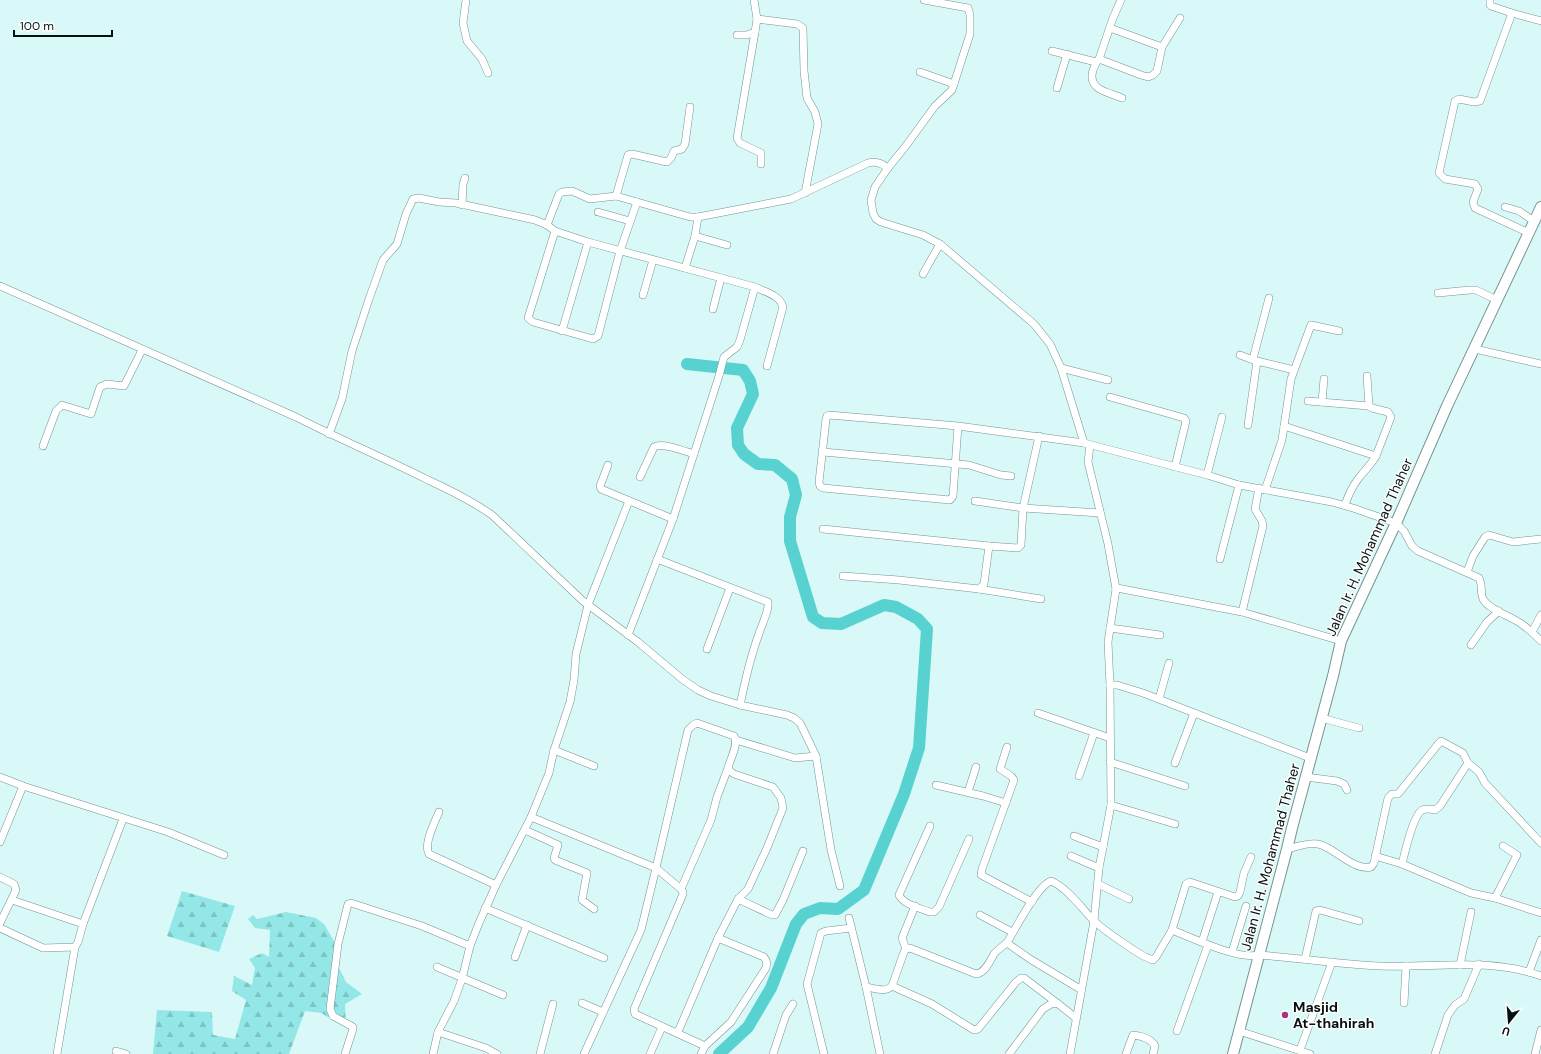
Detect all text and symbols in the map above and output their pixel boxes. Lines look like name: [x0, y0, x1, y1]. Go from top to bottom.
scale bar: [14, 12, 112, 38]
text: 100 m: [20, 18, 54, 34]
street label: Jalan Ir. H. Mohammad Thaher: [1322, 455, 1416, 639]
street label: Jalan Ir. H. Mohammad Thaher: [1236, 761, 1304, 953]
place label: Masjid At-thahirah: [1293, 998, 1374, 1032]
north arrow: [1489, 1002, 1529, 1042]
marker: Masjid At-thahirah: [1280, 1010, 1290, 1020]
text: U: [1500, 1024, 1512, 1039]

